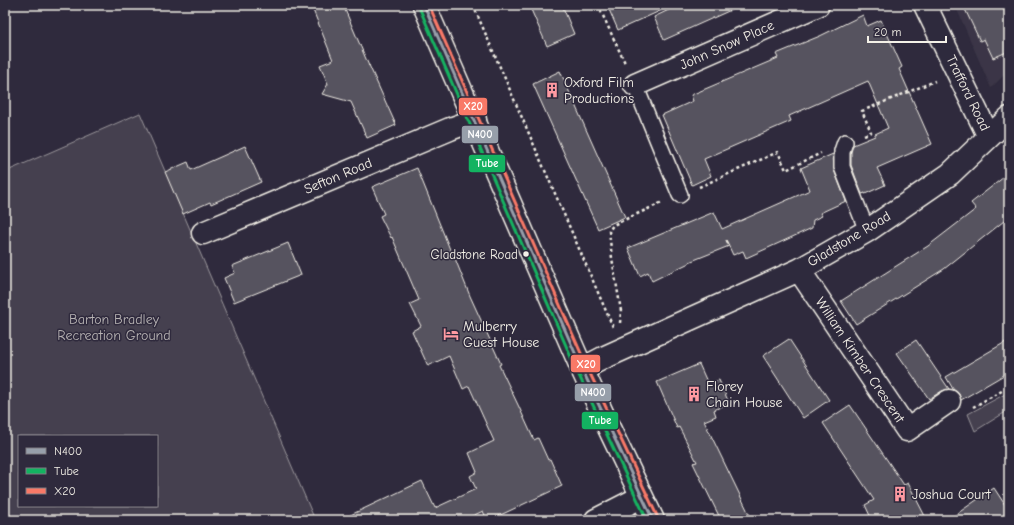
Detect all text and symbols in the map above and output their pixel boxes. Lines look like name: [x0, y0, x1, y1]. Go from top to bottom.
street label: John Snow Place: [677, 17, 777, 73]
scale bar: [868, 18, 946, 44]
text: 20 m: [874, 25, 902, 39]
street label: Trafford Road: [942, 52, 994, 134]
place label: Oxford Film Productions: [564, 74, 634, 107]
building icon: Oxford Film Productions: [543, 81, 561, 99]
line badge: X20: [458, 97, 488, 116]
text: X20: [463, 100, 483, 113]
line badge: N400: [461, 125, 499, 144]
text: N400: [468, 128, 492, 141]
street label: Sefton Road: [301, 154, 375, 198]
line badge: Tube: [468, 154, 506, 173]
text: Tube: [476, 157, 499, 170]
street label: Gladstone Road: [804, 207, 894, 271]
place label: Gladstone Road: [431, 247, 518, 262]
marker: Gladstone Road: [521, 249, 531, 259]
street label: William Kimber Crescent: [812, 294, 909, 427]
park label: Barton Bradley Recreation Ground: [57, 311, 171, 344]
place label: Mulberry Guest House: [463, 318, 539, 351]
hotel icon: Mulberry Guest House: [442, 325, 460, 343]
line badge: X20: [570, 354, 601, 373]
text: X20: [576, 358, 596, 371]
place label: Florey Chain House: [706, 378, 782, 411]
line badge: N400: [574, 383, 612, 402]
building icon: Florey Chain House: [685, 385, 703, 403]
text: N400: [581, 386, 605, 399]
line badge: Tube: [581, 411, 619, 430]
text: Tube: [589, 414, 612, 427]
legend: [18, 435, 158, 507]
text: N400: [54, 444, 82, 458]
text: Tube: [54, 464, 79, 478]
text: X20: [54, 484, 76, 498]
building icon: Joshua Court: [891, 485, 909, 503]
place label: Joshua Court: [912, 486, 992, 503]

